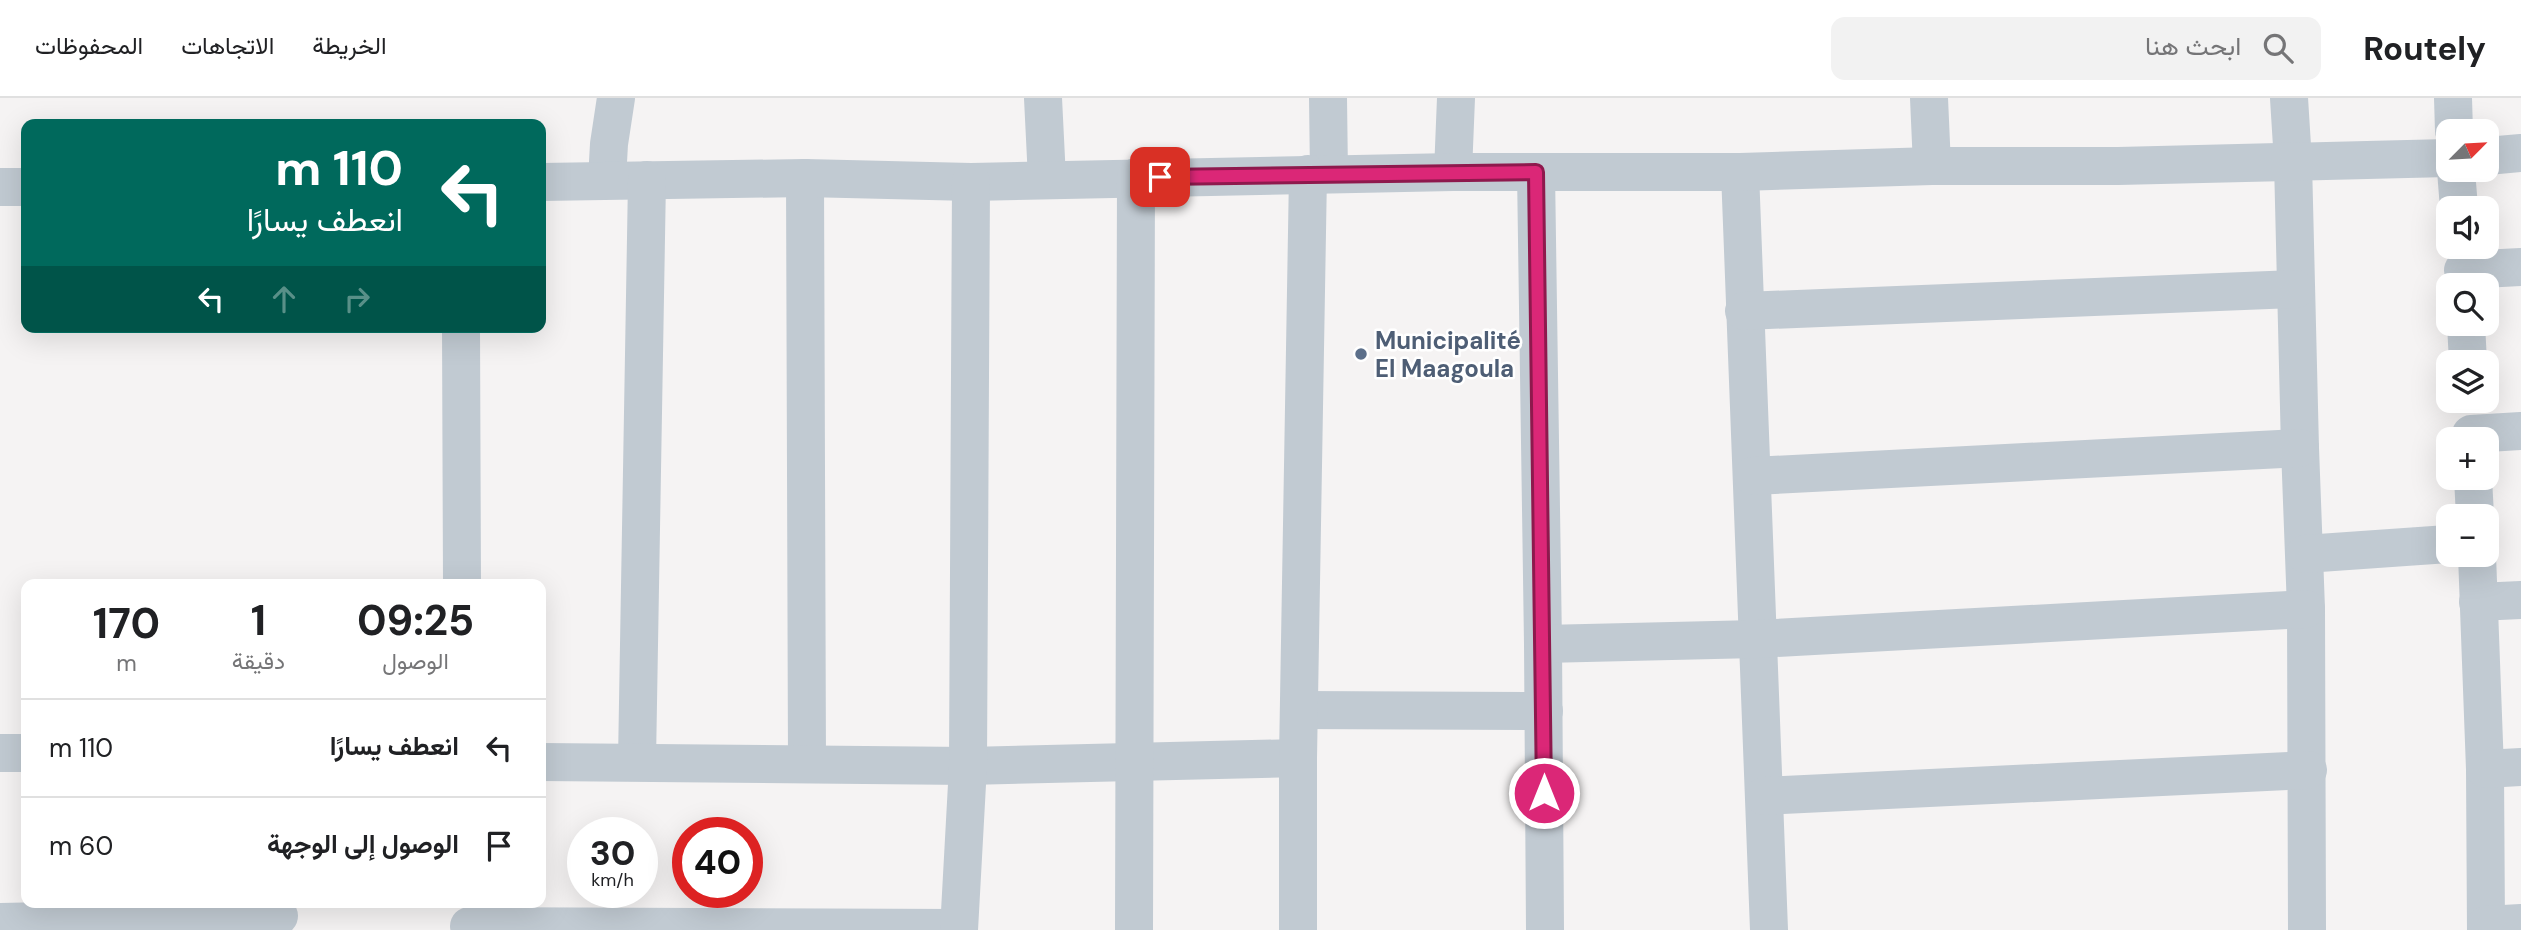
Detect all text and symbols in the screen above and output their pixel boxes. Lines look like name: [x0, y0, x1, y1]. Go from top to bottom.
search box: [1831, 17, 2321, 80]
text: Routely: [2363, 27, 2486, 70]
text: ابحث هنا: [2145, 29, 2241, 63]
icon: search: [2259, 29, 2297, 67]
text: المحفوظات: [35, 30, 143, 61]
text: الاتجاهات: [181, 30, 274, 61]
text: الخريطة: [312, 30, 387, 61]
north arrow: [2436, 119, 2499, 182]
map controls: [2436, 119, 2499, 567]
text: 110 m: [275, 136, 403, 200]
icon: left: [427, 147, 518, 238]
pin: [1130, 147, 1190, 207]
icon: arrive: [1141, 158, 1179, 196]
button: sound: [2436, 196, 2499, 259]
text: انعطف يسارًا: [247, 199, 403, 241]
button: search: [2436, 273, 2499, 336]
icon: left: [192, 280, 230, 318]
icon: ahead: [265, 280, 303, 318]
icon: right: [338, 280, 376, 318]
place label: Municipalité El Maagoula: [1375, 325, 1521, 384]
marker: Municipalité El Maagoula: [1353, 346, 1369, 362]
button: layers: [2436, 350, 2499, 413]
button: +: [2436, 427, 2499, 490]
button: −: [2436, 504, 2499, 567]
text: 1: [251, 593, 266, 648]
text: 09:25: [357, 593, 474, 648]
text: 170: [93, 596, 160, 651]
text: دقيقة: [232, 646, 285, 676]
text: الوصول: [382, 646, 449, 676]
text: m: [116, 648, 137, 678]
text: انعطف يسارًا: [330, 729, 459, 763]
icon: left: [480, 729, 518, 767]
text: 110 m: [49, 731, 113, 765]
position arrow: [1507, 756, 1581, 830]
speed limit sign: 40: [672, 817, 763, 908]
text: الوصول إلى الوجهة: [267, 827, 459, 861]
icon: arrive: [480, 827, 518, 865]
text: 60 m: [49, 829, 113, 863]
text: 30: [590, 830, 635, 876]
text: km/h: [591, 868, 634, 892]

